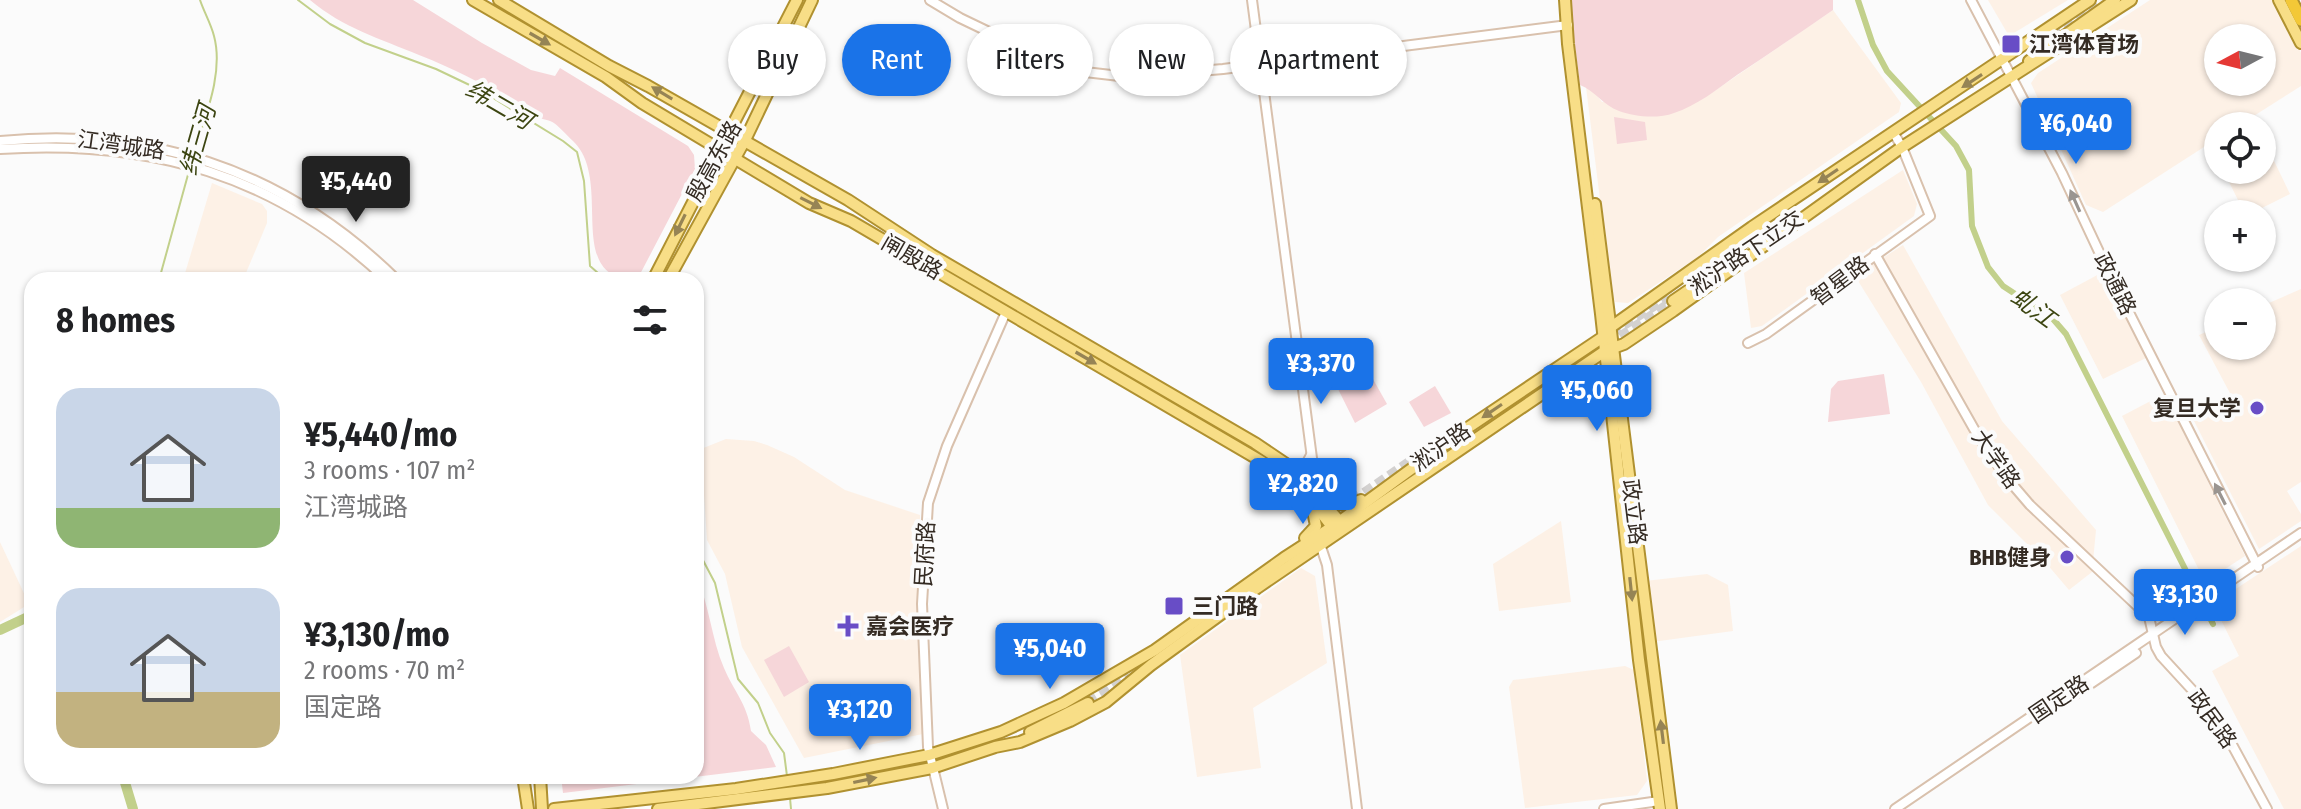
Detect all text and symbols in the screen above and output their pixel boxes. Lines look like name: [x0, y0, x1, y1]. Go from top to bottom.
chip: Buy: [728, 24, 826, 96]
chip: Rent: [842, 24, 951, 96]
chip: Filters: [967, 24, 1093, 96]
chip: New: [1109, 24, 1214, 96]
chip: Apartment: [1230, 24, 1407, 96]
north arrow: [2204, 24, 2276, 96]
map controls: [2204, 24, 2276, 360]
place label: 江湾体育场: [2029, 31, 2139, 58]
one-way arrow: [529, 32, 551, 46]
marker: 江湾体育场: [2000, 33, 2022, 55]
one-way arrow: [1961, 73, 1983, 87]
water label: 纬二河: [461, 75, 541, 137]
one-way arrow: [650, 86, 673, 100]
water label: 纬三河: [175, 98, 222, 178]
pin: ¥6,040: [2011, 98, 2141, 166]
text: ¥6,040: [2039, 108, 2113, 139]
button: locate: [2204, 112, 2276, 184]
street label: 殷高东路: [681, 116, 747, 206]
street label: 江湾城路: [76, 126, 166, 164]
pin: ¥5,440: [291, 156, 421, 224]
text: ¥5,440: [320, 166, 392, 197]
one-way arrow: [1818, 168, 1839, 183]
one-way arrow: [2068, 189, 2081, 213]
one-way arrow: [800, 196, 823, 209]
button: +: [2204, 200, 2276, 272]
street label: 淞沪路下立交: [1684, 205, 1808, 301]
one-way arrow: [673, 214, 687, 237]
street label: 闸殷路: [877, 229, 947, 285]
street label: 政通路: [2088, 248, 2142, 320]
street label: 智星路: [1806, 250, 1874, 312]
water label: 虬江: [2005, 283, 2063, 335]
button: −: [2204, 288, 2276, 360]
icon: filters: [628, 298, 672, 342]
text: 8 homes: [56, 300, 175, 341]
pin: ¥3,370: [1256, 338, 1386, 406]
text: ¥3,370: [1287, 348, 1355, 379]
one-way arrow: [1075, 351, 1097, 365]
pin: ¥5,060: [1532, 365, 1662, 433]
text: ¥5,060: [1560, 375, 1634, 406]
place label: 复旦大学: [2153, 395, 2241, 422]
marker: 复旦大学: [2248, 399, 2266, 417]
one-way arrow: [1481, 403, 1502, 418]
text: ¥5,440/mo: [304, 414, 457, 455]
street label: 淞沪路: [1406, 417, 1476, 477]
icon: home: [120, 420, 216, 516]
street label: 大学路: [1966, 424, 2026, 494]
text: 3 rooms · 107 m²: [304, 455, 476, 486]
pin: ¥2,820: [1238, 458, 1368, 526]
text: ¥2,820: [1268, 468, 1338, 499]
street label: 政立路: [1617, 478, 1651, 546]
one-way arrow: [2214, 482, 2227, 505]
text: 江湾城路: [304, 492, 408, 523]
street label: 民府路: [910, 520, 940, 588]
place label: BHB健身: [1969, 544, 2051, 571]
marker: BHB健身: [2058, 548, 2076, 566]
pin: ¥3,130: [2120, 569, 2250, 637]
one-way arrow: [1624, 577, 1637, 602]
text: ¥3,130: [2152, 579, 2218, 610]
place label: 三门路: [1192, 593, 1258, 620]
marker: 三门路: [1163, 595, 1185, 617]
place label: 嘉会医疗: [866, 613, 954, 640]
text: ¥3,130/mo: [304, 614, 450, 655]
marker: 嘉会医疗: [837, 615, 859, 637]
icon: home: [120, 620, 216, 716]
pin: ¥5,040: [985, 623, 1115, 691]
text: ¥5,040: [1013, 633, 1087, 664]
text: 2 rooms · 70 m²: [304, 655, 465, 686]
street label: 国定路: [2024, 669, 2094, 729]
pin: ¥3,120: [795, 684, 925, 752]
street label: 政民路: [2182, 684, 2242, 754]
text: 国定路: [304, 692, 382, 723]
text: ¥3,120: [827, 694, 893, 725]
one-way arrow: [1655, 719, 1668, 744]
one-way arrow: [853, 773, 878, 786]

